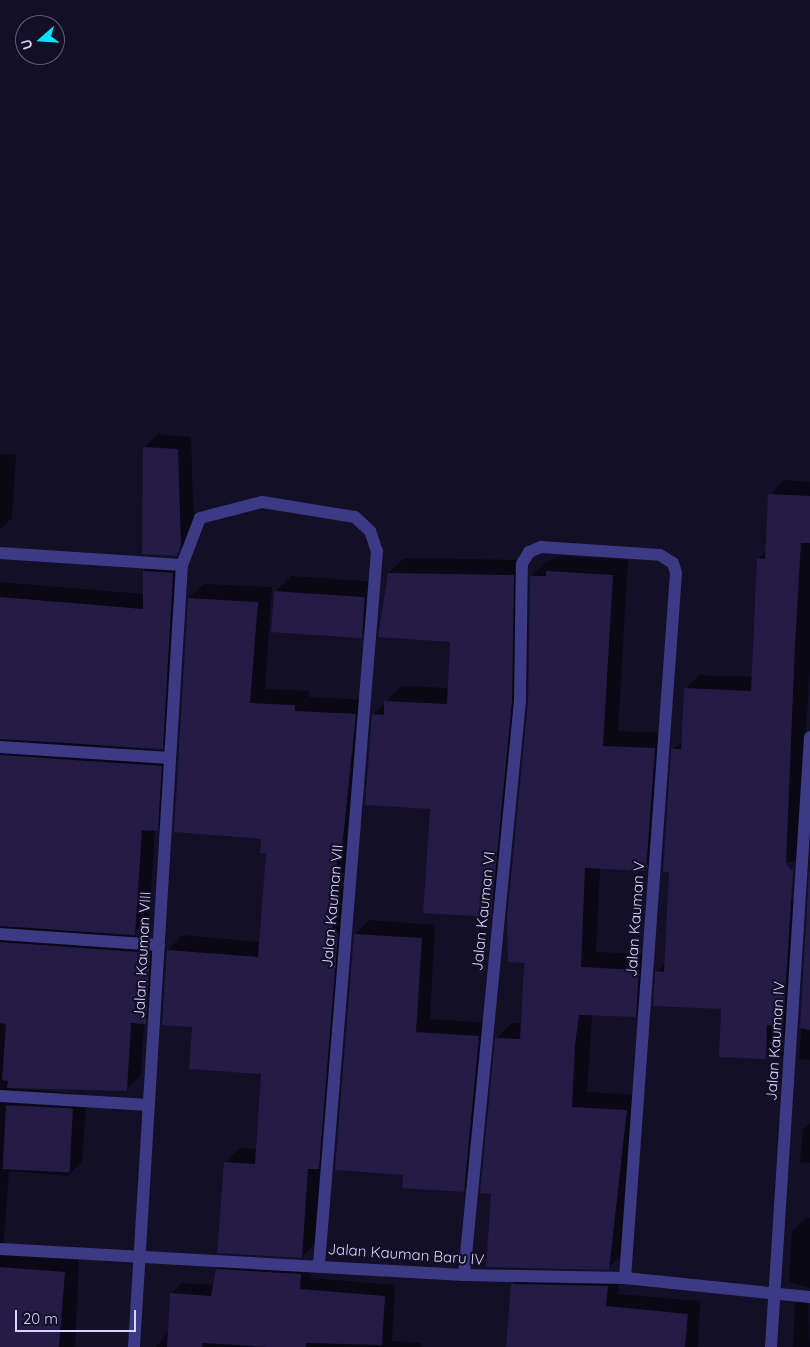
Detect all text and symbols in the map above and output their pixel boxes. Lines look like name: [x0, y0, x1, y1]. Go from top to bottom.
north arrow: [15, 15, 65, 65]
text: U: [17, 37, 37, 52]
street label: Jalan Kauman VII: [318, 844, 346, 968]
street label: Jalan Kauman VI: [468, 850, 498, 972]
street label: Jalan Kauman V: [622, 860, 648, 978]
street label: Jalan Kauman VIII: [130, 891, 154, 1019]
street label: Jalan Kauman IV: [762, 981, 788, 1101]
street label: Jalan Kauman Baru IV: [327, 1240, 485, 1268]
scale bar: [18, 1300, 139, 1332]
text: 20 m: [23, 1309, 58, 1328]

